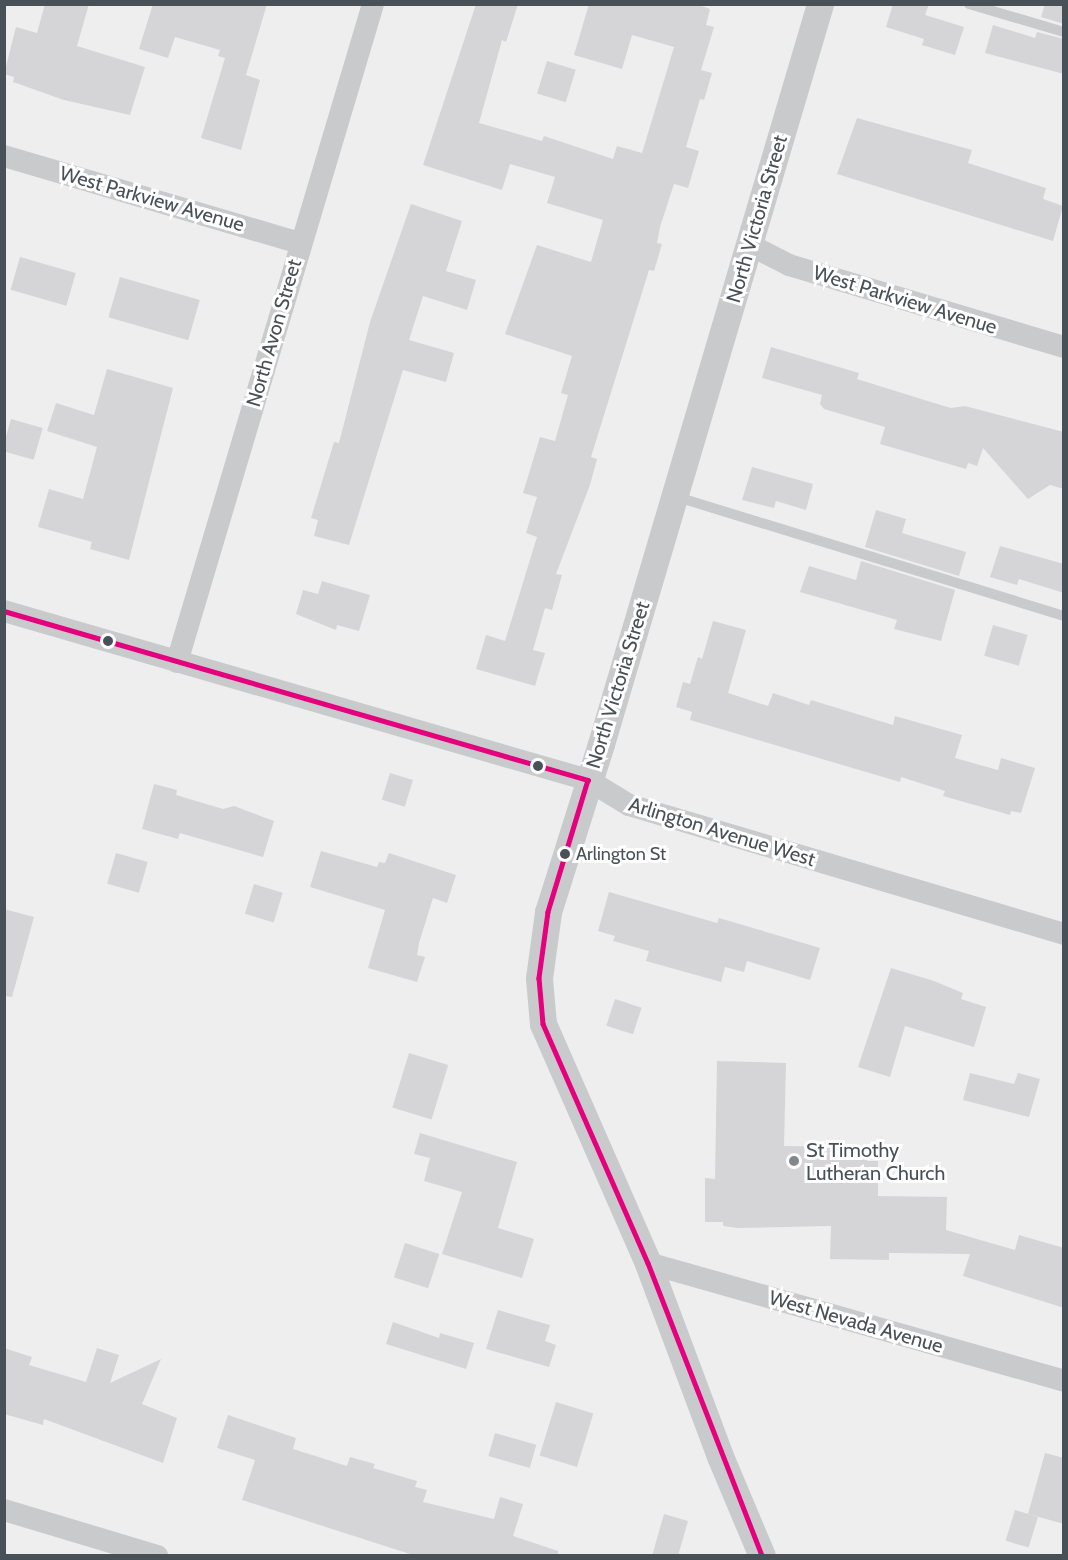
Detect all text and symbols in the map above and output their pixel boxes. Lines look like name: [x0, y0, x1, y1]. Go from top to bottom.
street label: North Victoria Street: [722, 132, 792, 306]
street label: West Parkview Avenue: [57, 161, 247, 237]
street label: North Avon Street: [241, 256, 307, 410]
street label: West Parkview Avenue: [810, 261, 1000, 339]
street label: North Victoria Street: [581, 599, 655, 771]
unlabelled marker: [102, 635, 114, 647]
unlabelled marker: [532, 760, 544, 772]
street label: Arlington Avenue West: [626, 792, 818, 872]
place label: Arlington St: [576, 843, 666, 865]
marker: Arlington St: [559, 848, 571, 860]
place label: St Timothy Lutheran Church: [806, 1138, 945, 1185]
marker: St Timothy Lutheran Church: [787, 1154, 801, 1168]
street label: West Nevada Avenue: [766, 1286, 946, 1358]

